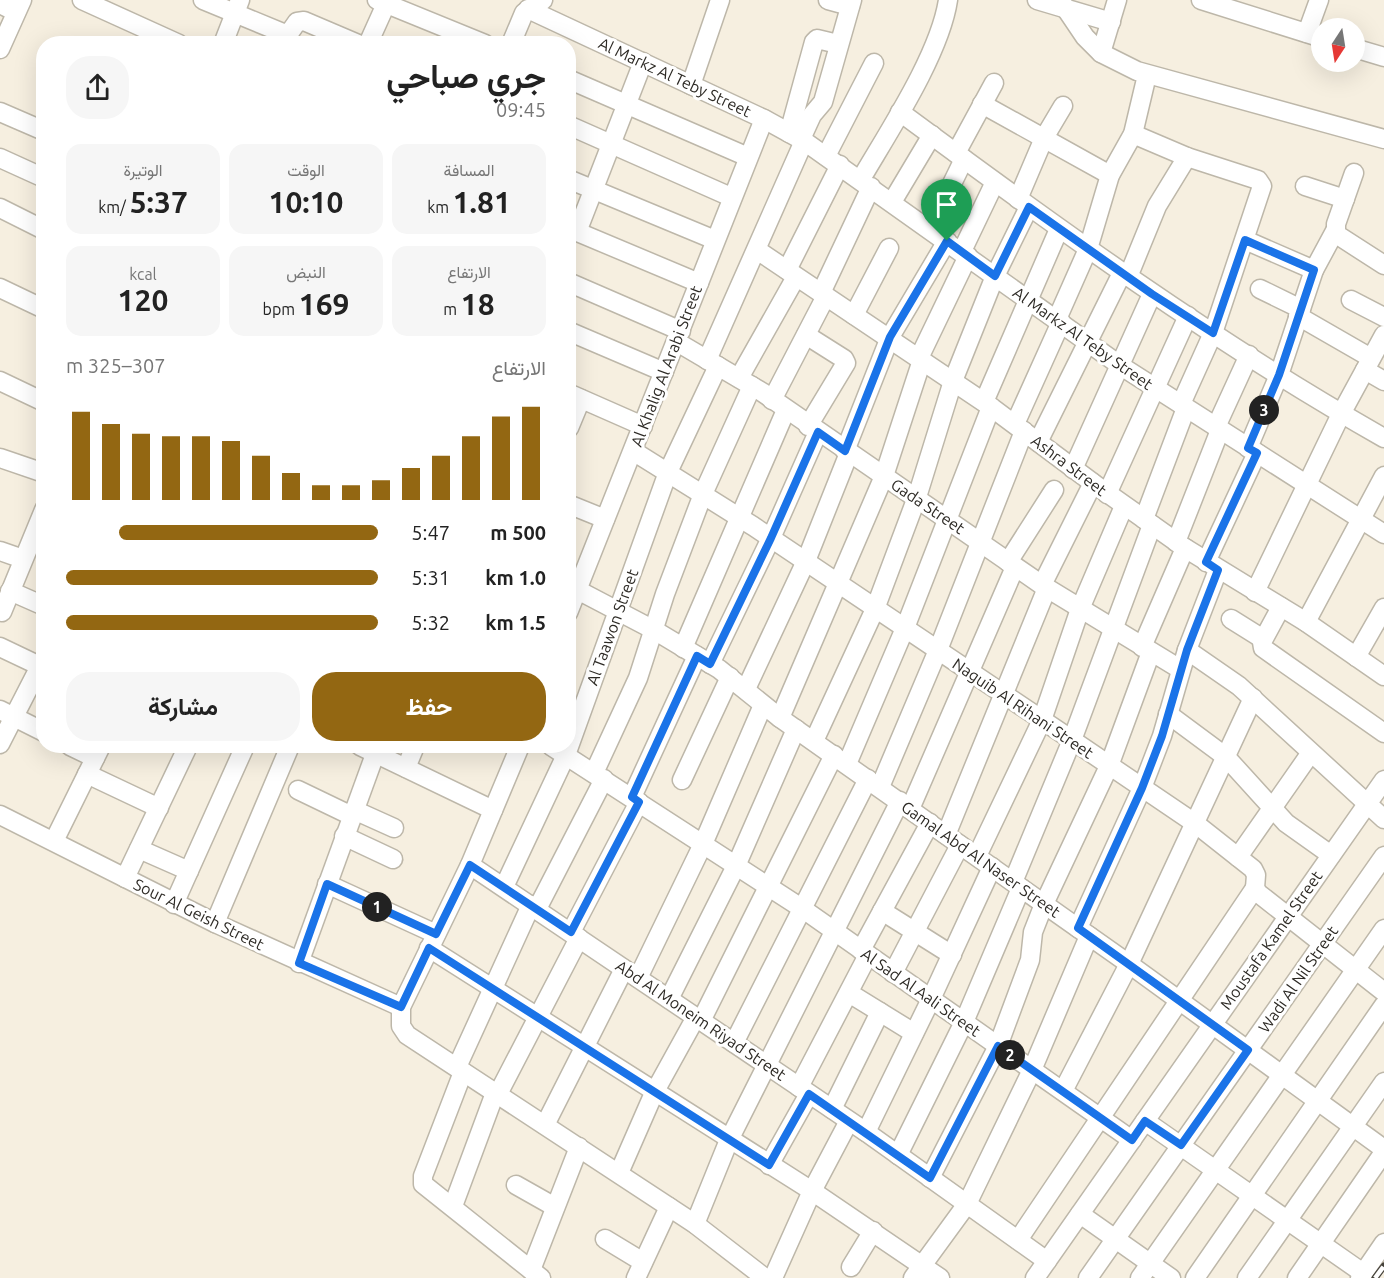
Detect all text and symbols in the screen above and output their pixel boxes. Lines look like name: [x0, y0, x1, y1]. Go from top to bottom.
north arrow: [1311, 18, 1365, 72]
map controls: [1311, 18, 1365, 72]
street label: Al Markz Al Teby Street: [596, 34, 755, 121]
button: share: [66, 56, 129, 119]
text: جري صباحي: [386, 57, 546, 94]
text: 09:45: [496, 98, 546, 121]
text: الوتيرة: [123, 161, 163, 179]
text: الوقت: [287, 161, 325, 179]
text: المسافة: [444, 161, 494, 179]
pin: [921, 179, 972, 241]
text: 5:37: [130, 185, 188, 219]
text: 10:10: [268, 185, 344, 219]
text: 1.81: [453, 185, 511, 219]
icon: arrive: [930, 188, 963, 221]
text: /km: [98, 198, 130, 216]
text: km: [427, 198, 453, 216]
text: النبض: [286, 263, 326, 281]
text: الارتفاع: [447, 263, 491, 281]
text: kcal: [129, 265, 157, 283]
street label: Al Khalig Al Arabi Street: [627, 282, 705, 449]
text: 120: [118, 283, 168, 317]
street label: Al Markz Al Teby Street: [1010, 283, 1157, 393]
text: 169: [299, 287, 349, 321]
text: 18: [461, 287, 495, 321]
text: bpm: [263, 300, 299, 318]
text: m: [443, 300, 461, 318]
text: 307–325 m: [66, 354, 165, 377]
text: الارتفاع: [492, 356, 546, 379]
pin: 3: [1249, 395, 1279, 425]
text: 3: [1259, 401, 1269, 419]
street label: Ashra Street: [1028, 431, 1111, 499]
street label: Gada Street: [888, 475, 969, 538]
text: 5:47: [411, 521, 450, 544]
text: 500 m: [490, 521, 546, 544]
text: 5:31: [411, 566, 450, 589]
text: 1.0 km: [485, 566, 546, 589]
street label: Al Taawon Street: [583, 566, 642, 687]
text: 5:32: [411, 611, 450, 634]
text: 1.5 km: [485, 611, 546, 634]
street label: Naguib Al Rihani Street: [949, 654, 1097, 762]
button: مشاركة: [66, 672, 300, 741]
button: حفظ: [312, 672, 546, 741]
street label: Gamal Abd Al Naser Street: [898, 797, 1064, 921]
street label: Moustafa Kamel Street: [1216, 867, 1326, 1013]
street label: Sour Al Geish Street: [131, 875, 268, 954]
pin: 1: [362, 892, 392, 922]
text: 1: [372, 898, 382, 916]
street label: Wadi Al Nil Street: [1255, 922, 1342, 1036]
street label: Al Sad Al Aali Street: [858, 944, 985, 1040]
street label: Abd Al Moneim Riyad Street: [613, 956, 790, 1084]
pin: 2: [995, 1040, 1025, 1070]
text: 2: [1005, 1046, 1015, 1064]

